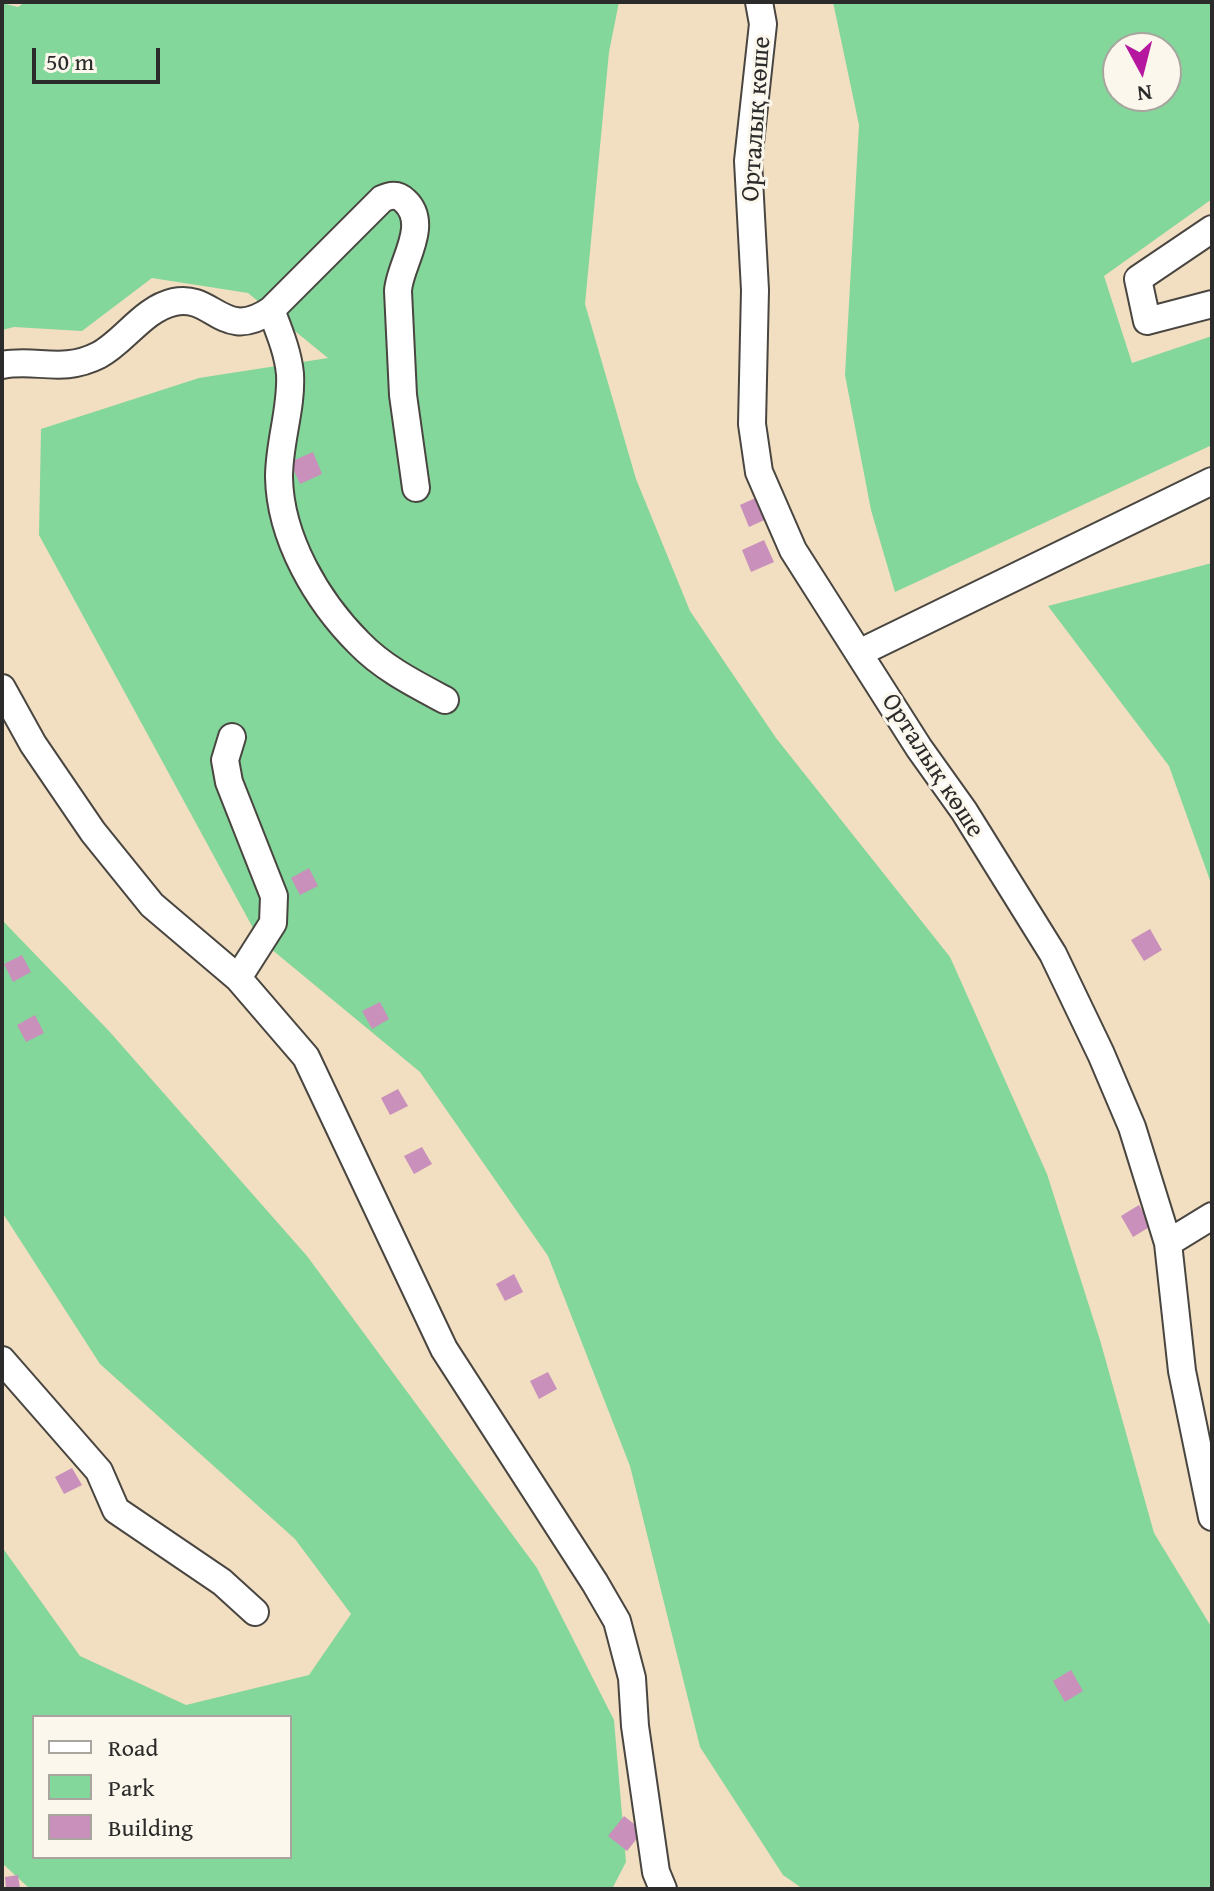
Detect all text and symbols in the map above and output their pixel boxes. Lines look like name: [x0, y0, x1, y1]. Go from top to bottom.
scale bar: [36, 32, 164, 82]
north arrow: [1102, 32, 1182, 112]
street label: Орталық көше: [736, 35, 778, 203]
text: 50 m: [46, 44, 94, 79]
text: N: [1135, 77, 1154, 111]
street label: Орталық көше: [874, 688, 990, 844]
legend: [32, 1715, 292, 1859]
text: Road: [108, 1730, 158, 1765]
text: Park: [108, 1770, 154, 1805]
text: Building: [108, 1810, 193, 1845]

